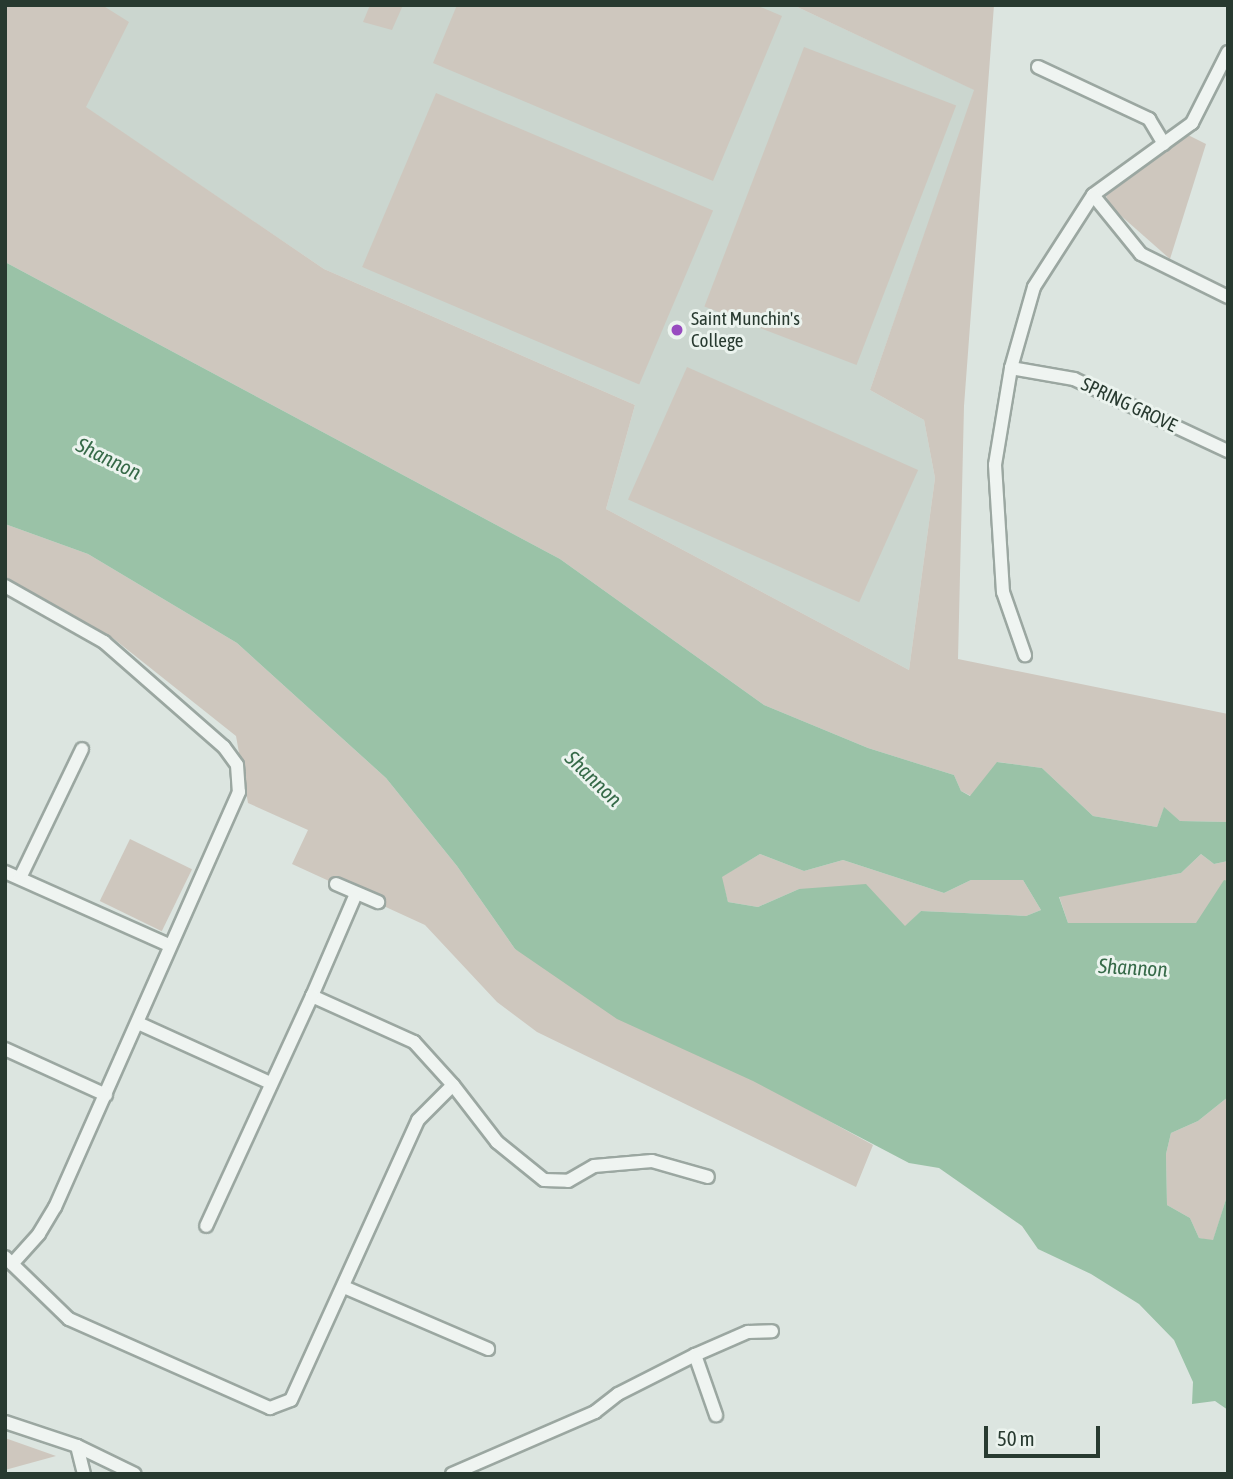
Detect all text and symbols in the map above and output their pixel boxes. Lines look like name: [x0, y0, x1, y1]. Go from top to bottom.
place label: Saint Munchin's College: [691, 308, 800, 352]
marker: Saint Munchin's College: [669, 322, 685, 338]
street label: SPRING GROVE: [1077, 373, 1181, 437]
water label: Shannon: [72, 432, 146, 484]
water label: Shannon: [560, 745, 628, 811]
water label: Shannon: [1098, 953, 1168, 981]
scale bar: [988, 1412, 1104, 1456]
text: 50 m: [997, 1426, 1035, 1450]

